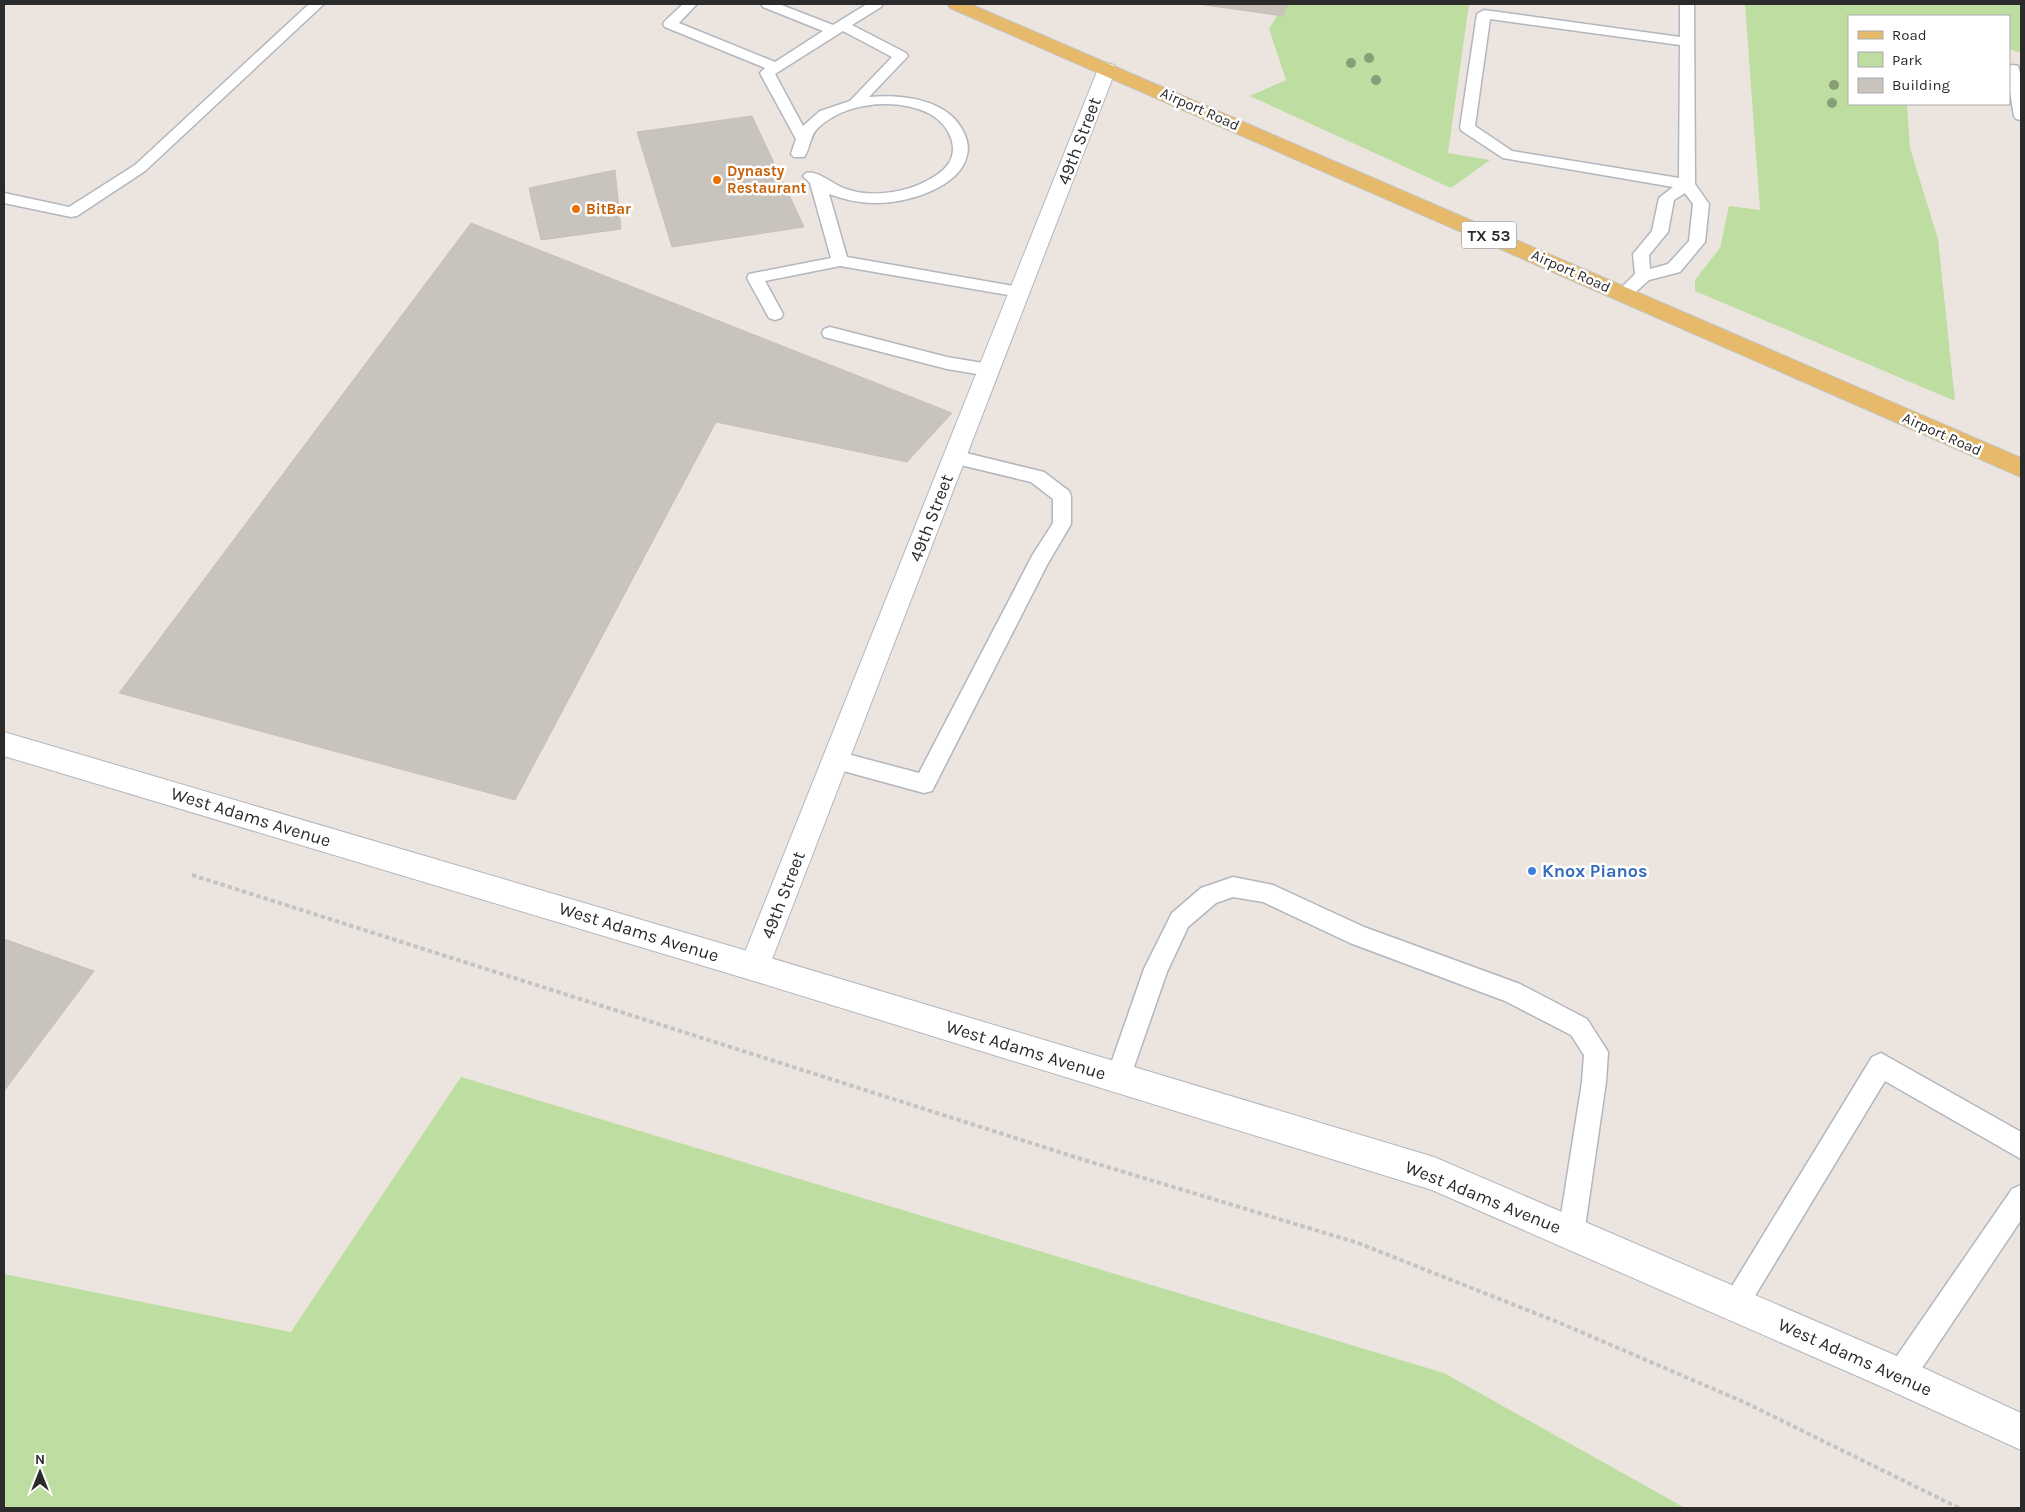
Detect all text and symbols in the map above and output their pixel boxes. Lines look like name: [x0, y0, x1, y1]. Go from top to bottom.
legend: [1848, 15, 2010, 105]
text: Road: [1892, 26, 1927, 44]
text: Park: [1892, 51, 1922, 69]
text: Building: [1892, 76, 1950, 94]
street label: Airport Road: [1158, 84, 1242, 134]
street label: 49th Street: [1052, 94, 1106, 188]
place label: Dynasty Restaurant: [727, 162, 807, 197]
marker: Dynasty Restaurant: [711, 174, 723, 186]
place label: BitBar: [586, 200, 631, 218]
marker: BitBar: [570, 203, 582, 215]
road number: TX 53: [1462, 222, 1516, 248]
street label: Airport Road: [1529, 246, 1613, 296]
street label: Airport Road: [1900, 409, 1984, 459]
street label: 49th Street: [904, 471, 958, 565]
street label: West Adams Avenue: [168, 782, 334, 852]
street label: 49th Street: [756, 848, 810, 942]
place label: Knox Pianos: [1542, 860, 1647, 882]
marker: Knox Pianos: [1526, 865, 1538, 877]
street label: West Adams Avenue: [556, 897, 722, 967]
street label: West Adams Avenue: [943, 1015, 1109, 1085]
street label: West Adams Avenue: [1402, 1156, 1564, 1238]
street label: West Adams Avenue: [1775, 1313, 1935, 1401]
north arrow: [15, 1447, 65, 1497]
text: N: [35, 1451, 45, 1468]

